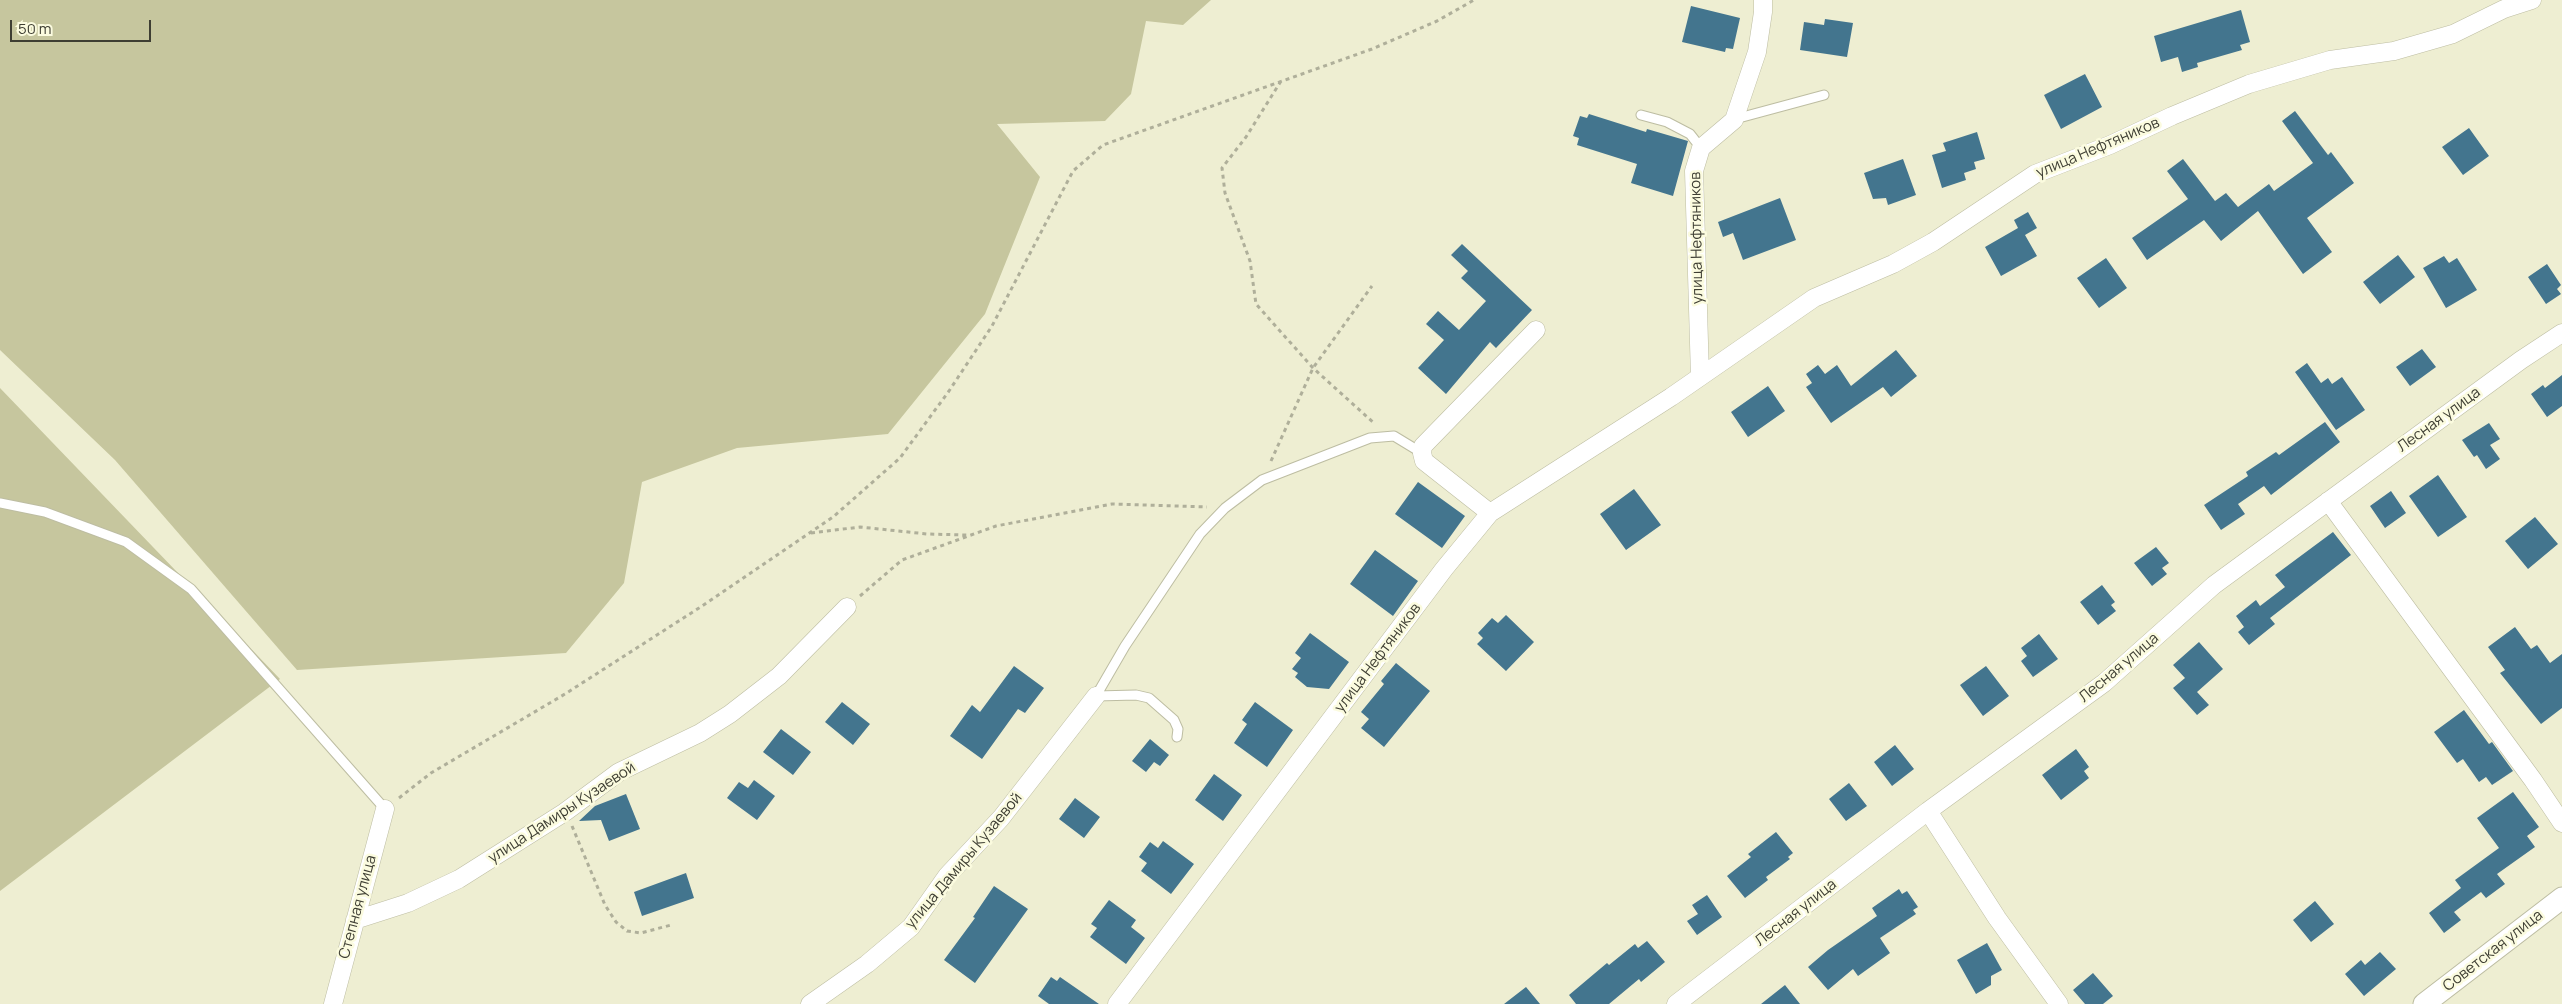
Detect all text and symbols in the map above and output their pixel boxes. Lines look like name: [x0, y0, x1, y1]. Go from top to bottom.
scale bar: [12, 10, 154, 42]
text: 50 m: [18, 18, 52, 39]
street label: улица Нефтяников: [2034, 114, 2162, 182]
street label: улица Нефтяников: [1687, 172, 1707, 304]
street label: Лесная улица: [2394, 384, 2484, 456]
street label: улица Нефтяников: [1331, 600, 1425, 716]
street label: Лесная улица: [2076, 629, 2162, 707]
street label: улица Дамиры Кузаевой: [485, 759, 639, 867]
street label: улица Дамиры Кузаевой: [902, 789, 1026, 933]
street label: Степная улица: [336, 853, 380, 961]
street label: Лесная улица: [1752, 876, 1840, 950]
street label: Советская улица: [2440, 907, 2546, 995]

